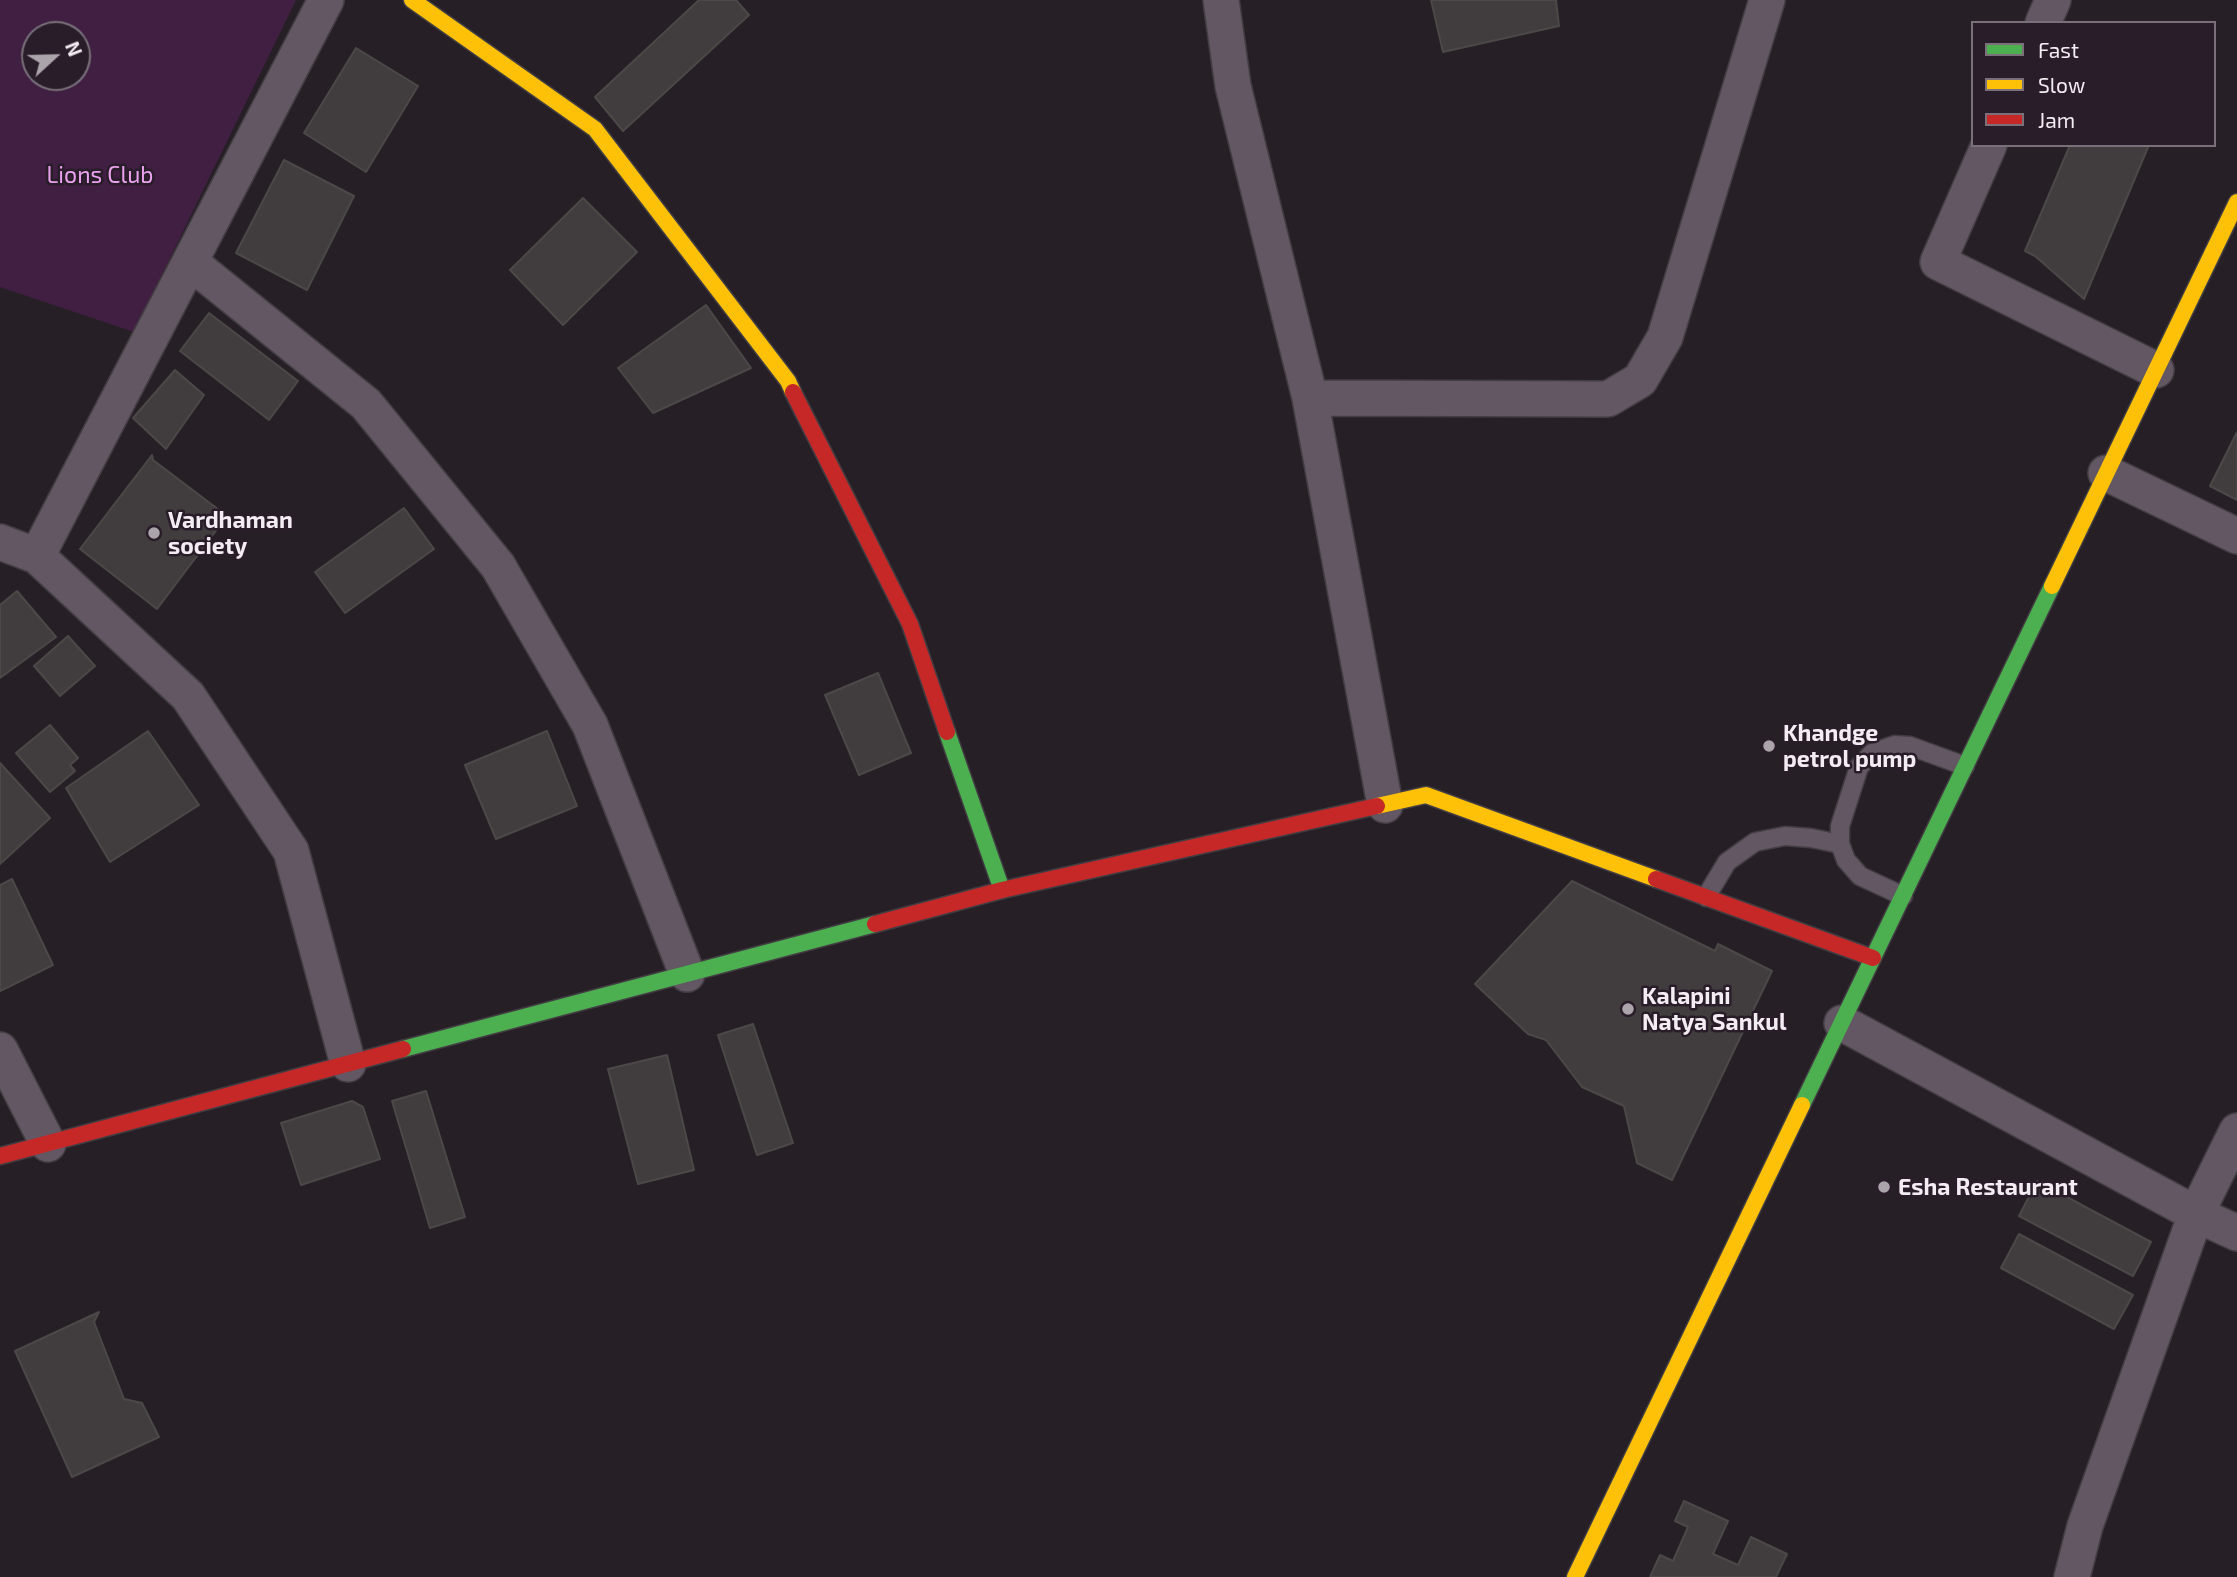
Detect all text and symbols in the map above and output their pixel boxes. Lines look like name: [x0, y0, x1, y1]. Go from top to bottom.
north arrow: [21, 21, 91, 91]
legend: [1971, 21, 2216, 147]
text: Fast: [2038, 37, 2079, 62]
text: N: [61, 38, 87, 59]
text: Slow: [2038, 72, 2085, 97]
text: Jam: [2038, 107, 2075, 132]
park label: Lions Club: [47, 161, 153, 189]
place label: Vardhaman society: [168, 506, 293, 560]
marker: Vardhaman society: [146, 525, 162, 541]
place label: Khandge petrol pump: [1783, 719, 1916, 773]
marker: Khandge petrol pump: [1761, 738, 1777, 754]
place label: Kalapini Natya Sankul: [1642, 982, 1787, 1036]
marker: Kalapini Natya Sankul: [1620, 1001, 1636, 1017]
place label: Esha Restaurant: [1898, 1173, 2078, 1201]
marker: Esha Restaurant: [1876, 1179, 1892, 1195]

